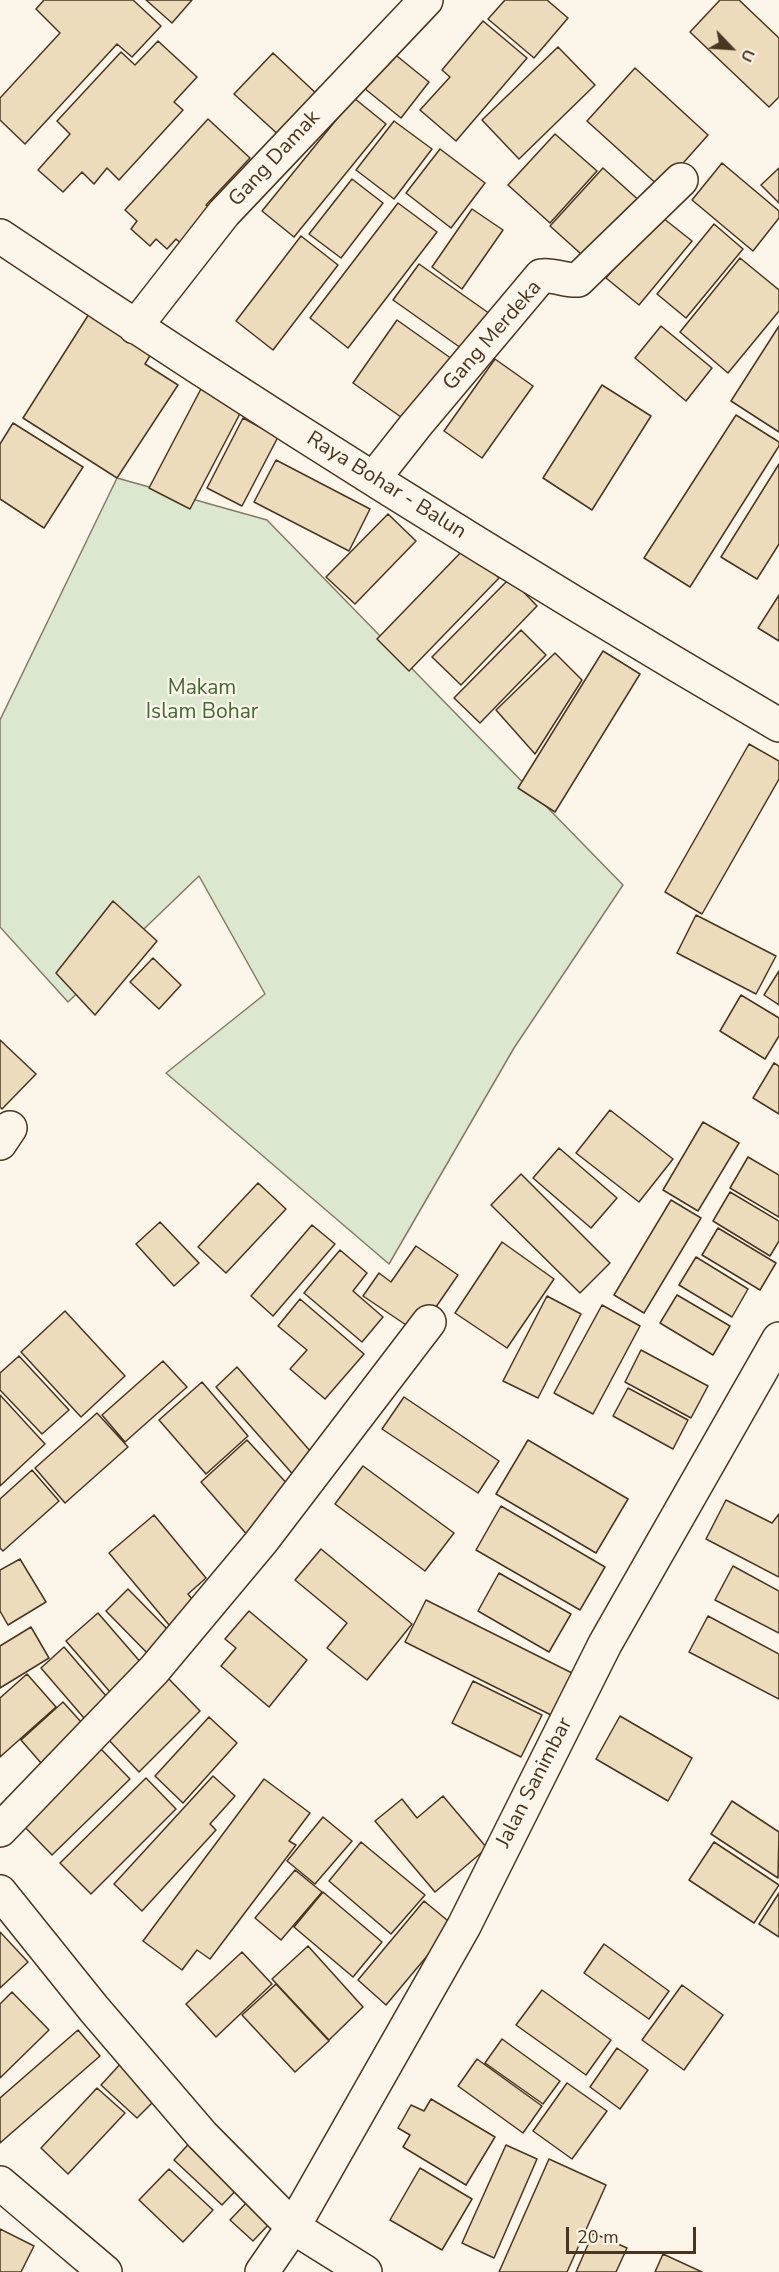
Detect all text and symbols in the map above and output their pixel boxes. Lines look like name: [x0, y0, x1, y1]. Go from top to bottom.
north arrow: [701, 18, 761, 78]
text: U: [735, 46, 760, 66]
street label: Gang Damak: [224, 106, 326, 212]
street label: Gang Merdeka: [438, 276, 548, 396]
street label: Raya Bohar - Balun: [301, 427, 471, 545]
park label: Makam Islam Bohar: [146, 676, 258, 726]
street label: Jalan Sanimbar: [491, 1714, 579, 1852]
scale bar: [569, 2215, 700, 2253]
text: 20 m: [577, 2225, 619, 2249]

